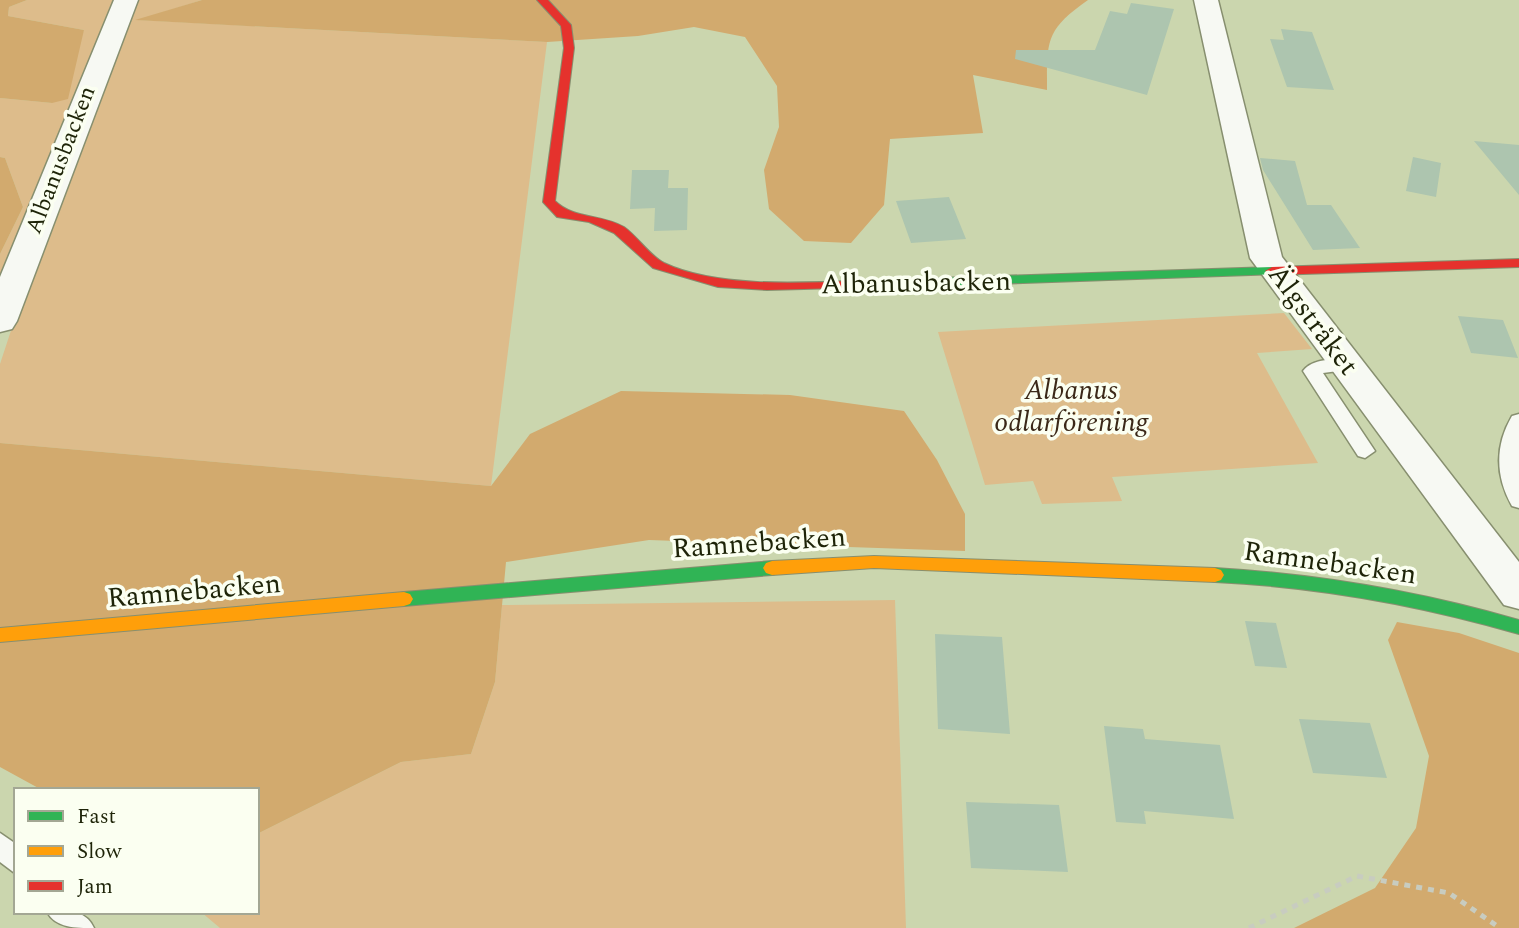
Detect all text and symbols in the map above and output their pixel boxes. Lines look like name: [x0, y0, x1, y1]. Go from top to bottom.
street label: Albanusbacken: [17, 81, 105, 239]
street label: Älgstråket: [1257, 255, 1369, 385]
street label: Albanusbacken: [821, 260, 1011, 306]
park label: Albanus odlarförening: [994, 369, 1150, 444]
street label: Ramnebacken: [671, 515, 847, 571]
street label: Ramnebacken: [1241, 530, 1419, 596]
street label: Ramnebacken: [105, 562, 283, 620]
legend: [14, 788, 259, 914]
text: Fast: [77, 801, 116, 833]
text: Slow: [77, 836, 123, 868]
text: Jam: [77, 871, 113, 903]

